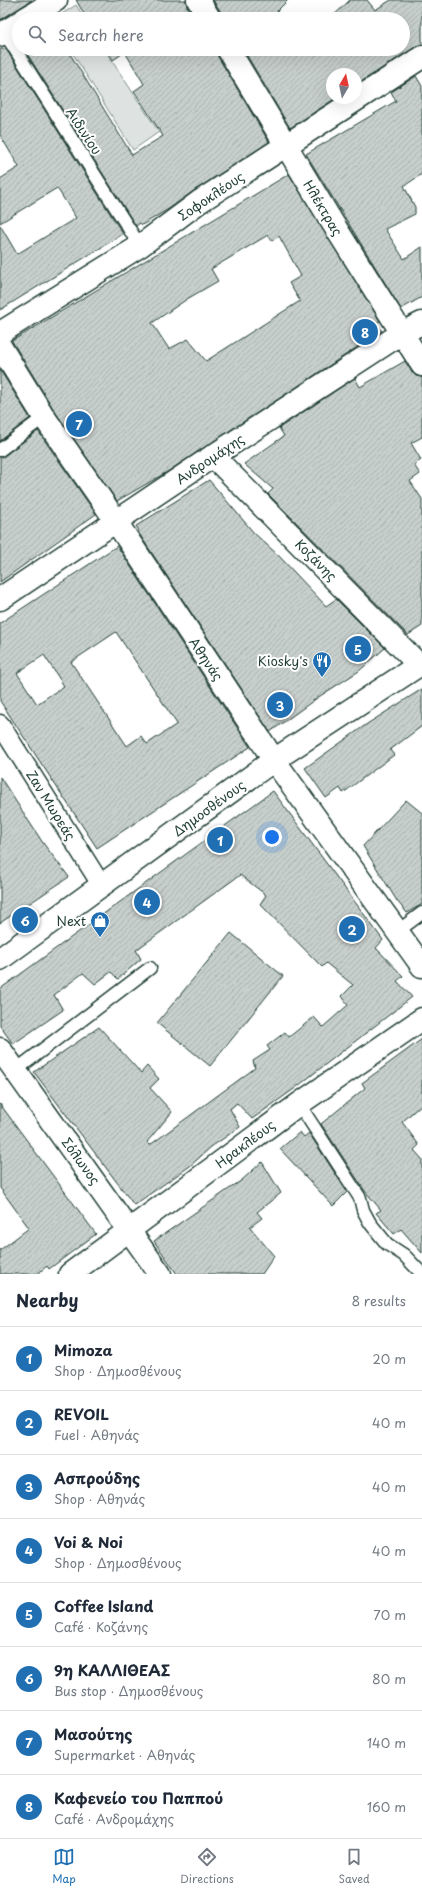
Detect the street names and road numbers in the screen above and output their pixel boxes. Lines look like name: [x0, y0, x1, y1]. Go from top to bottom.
street label: Αιδινίου: [62, 103, 107, 158]
street label: Σοφοκλέους: [174, 166, 248, 225]
street label: Ηλέκτρας: [299, 176, 348, 239]
street label: Ανδρομάχης: [172, 429, 248, 488]
street label: Κοζάνης: [291, 534, 342, 585]
street label: Αθηνάς: [185, 633, 228, 684]
street label: Ζαν Μωρεάς: [22, 766, 81, 844]
street label: Δημοσθένους: [169, 775, 249, 840]
street label: Ηρακλέους: [211, 1115, 279, 1172]
street label: Σόλωνος: [58, 1133, 105, 1188]

